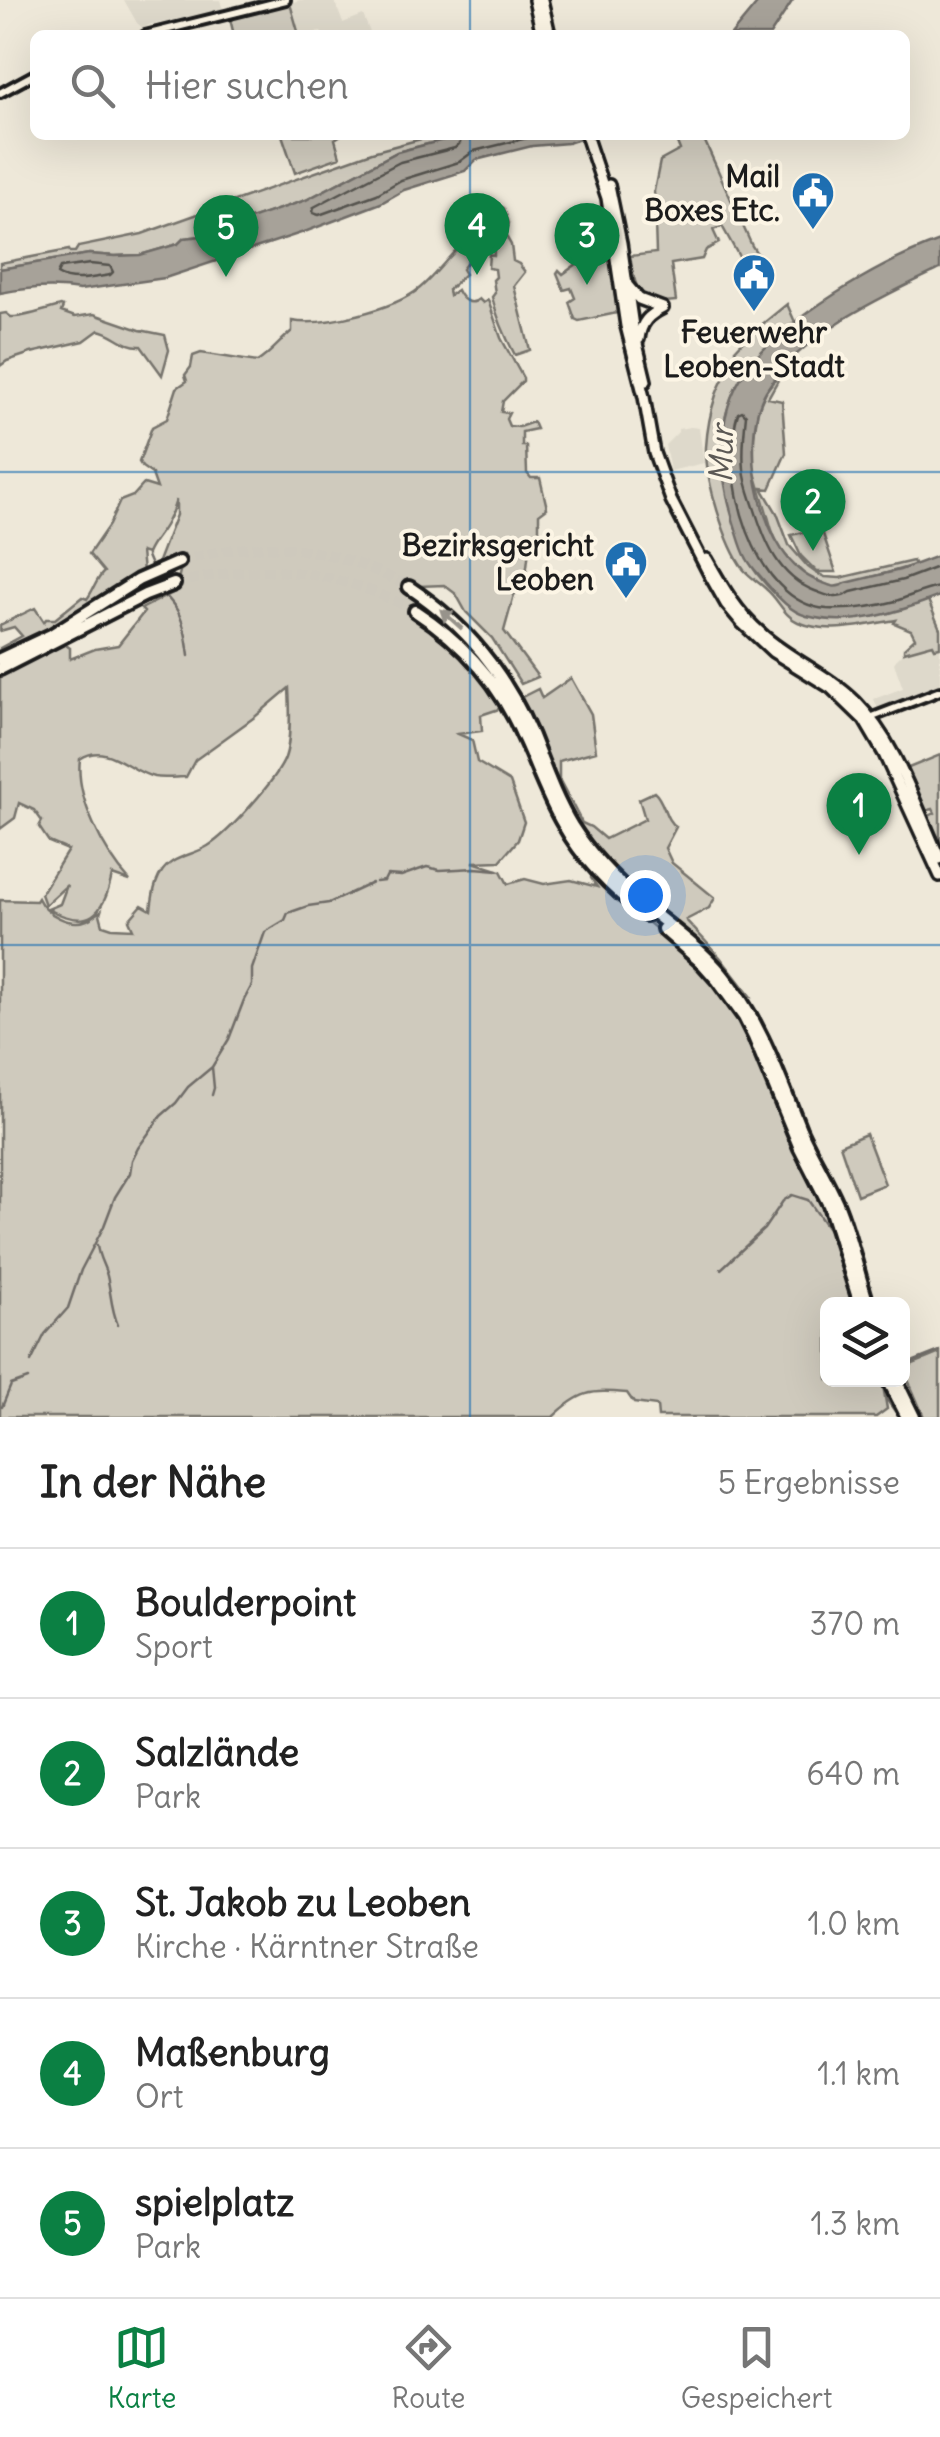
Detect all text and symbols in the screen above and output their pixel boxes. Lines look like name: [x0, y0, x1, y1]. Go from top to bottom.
search box: [30, 30, 910, 140]
icon: search: [65, 58, 120, 113]
text: Hier suchen: [145, 62, 349, 109]
place label: Mail Boxes Etc.: [644, 157, 780, 229]
public building icon: Mail Boxes Etc.: [790, 170, 836, 231]
pin: 4: [444, 192, 510, 275]
pin: 5: [194, 194, 258, 277]
pin: 3: [554, 202, 620, 285]
public building icon: Feuerwehr Leoben-Stadt: [731, 252, 777, 313]
place label: Feuerwehr Leoben-Stadt: [663, 313, 845, 385]
water label: Mur: [700, 421, 742, 483]
pin: 2: [780, 468, 846, 551]
place label: Bezirksgericht Leoben: [402, 526, 594, 598]
public building icon: Bezirksgericht Leoben: [603, 539, 649, 600]
one-way arrow: [439, 608, 464, 630]
pin: 1: [826, 772, 892, 855]
your location: [620, 870, 671, 921]
map controls: [820, 1297, 910, 1387]
button: layers: [820, 1297, 910, 1387]
text: In der Nähe: [40, 1456, 266, 1508]
text: 5 Ergebnisse: [718, 1462, 900, 1503]
text: Boulderpoint: [135, 1579, 356, 1626]
text: 1: [66, 1603, 79, 1644]
text: 370 m: [809, 1603, 900, 1644]
text: Sport: [135, 1626, 213, 1667]
text: Salzlände: [135, 1729, 299, 1776]
text: 2: [64, 1753, 81, 1794]
text: 640 m: [806, 1753, 900, 1794]
text: Park: [135, 1776, 201, 1817]
text: St. Jakob zu Leoben: [135, 1879, 471, 1926]
text: 3: [63, 1903, 82, 1944]
text: 1.0 km: [808, 1903, 900, 1944]
text: Kirche · Kärntner Straße: [135, 1926, 479, 1967]
text: Maßenburg: [135, 2029, 330, 2076]
text: 4: [63, 2053, 82, 2094]
text: 1.1 km: [817, 2053, 900, 2094]
text: Ort: [135, 2076, 184, 2117]
text: spielplatz: [135, 2179, 294, 2226]
text: 5: [63, 2203, 82, 2244]
text: 1.3 km: [810, 2203, 900, 2244]
text: Park: [135, 2226, 201, 2267]
tab: Karte: [108, 2320, 176, 2416]
tab: Route: [392, 2320, 465, 2416]
tab: Gespeichert: [681, 2320, 832, 2416]

